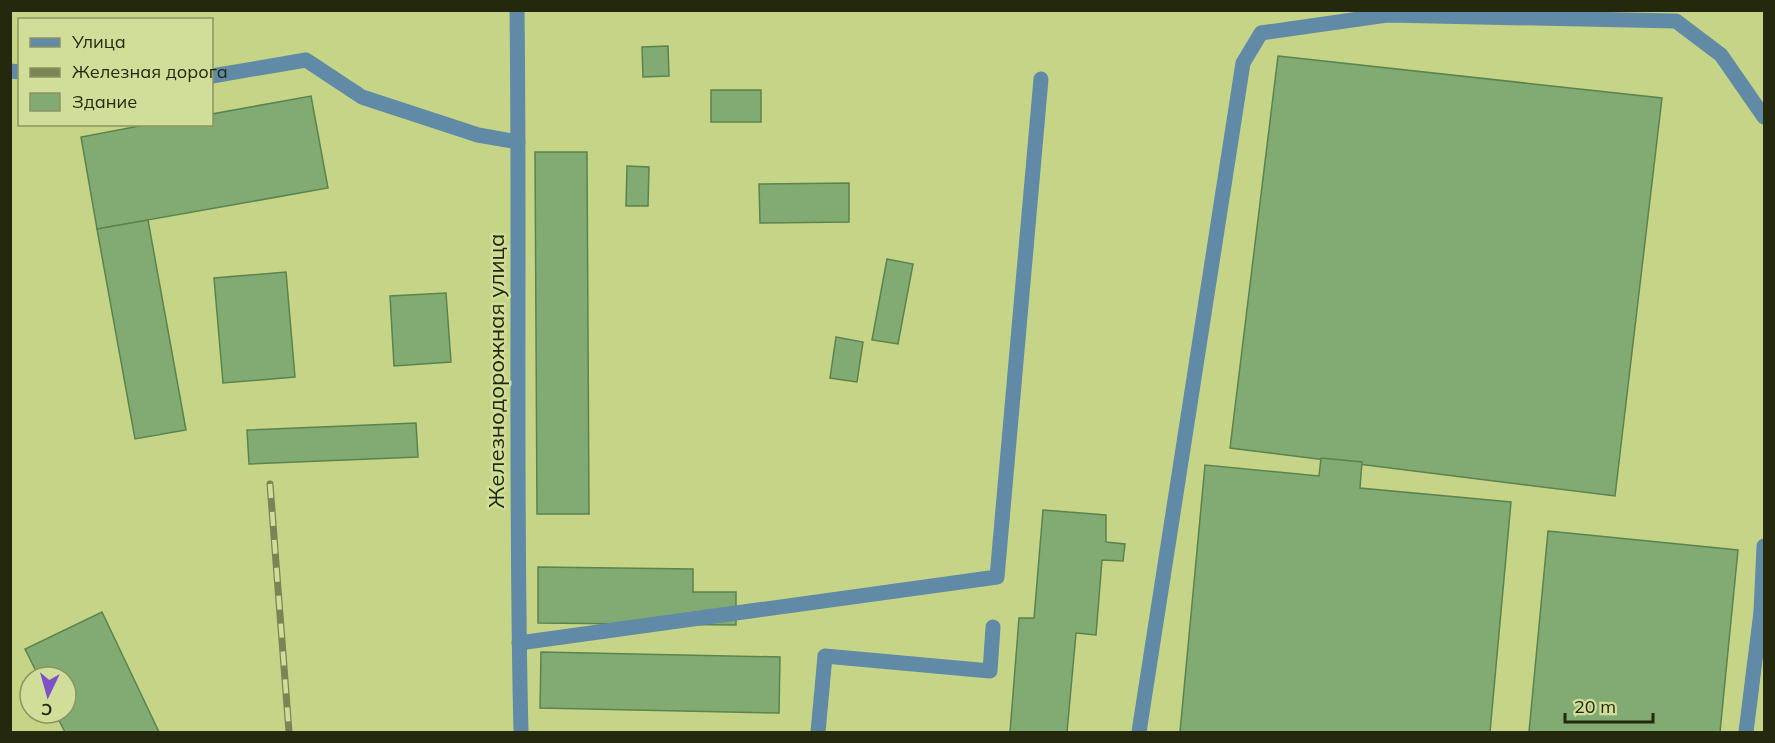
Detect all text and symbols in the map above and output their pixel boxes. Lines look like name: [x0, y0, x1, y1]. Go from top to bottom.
legend: [18, 18, 213, 126]
text: Улица: [71, 30, 126, 53]
text: Железная дорога: [72, 60, 228, 83]
text: Здание: [72, 90, 137, 113]
street label: Железнодорожная улица: [482, 234, 510, 508]
north arrow: [18, 665, 78, 725]
scale bar: [1565, 686, 1654, 724]
text: 20 m: [1574, 695, 1616, 718]
text: С: [40, 700, 53, 720]

